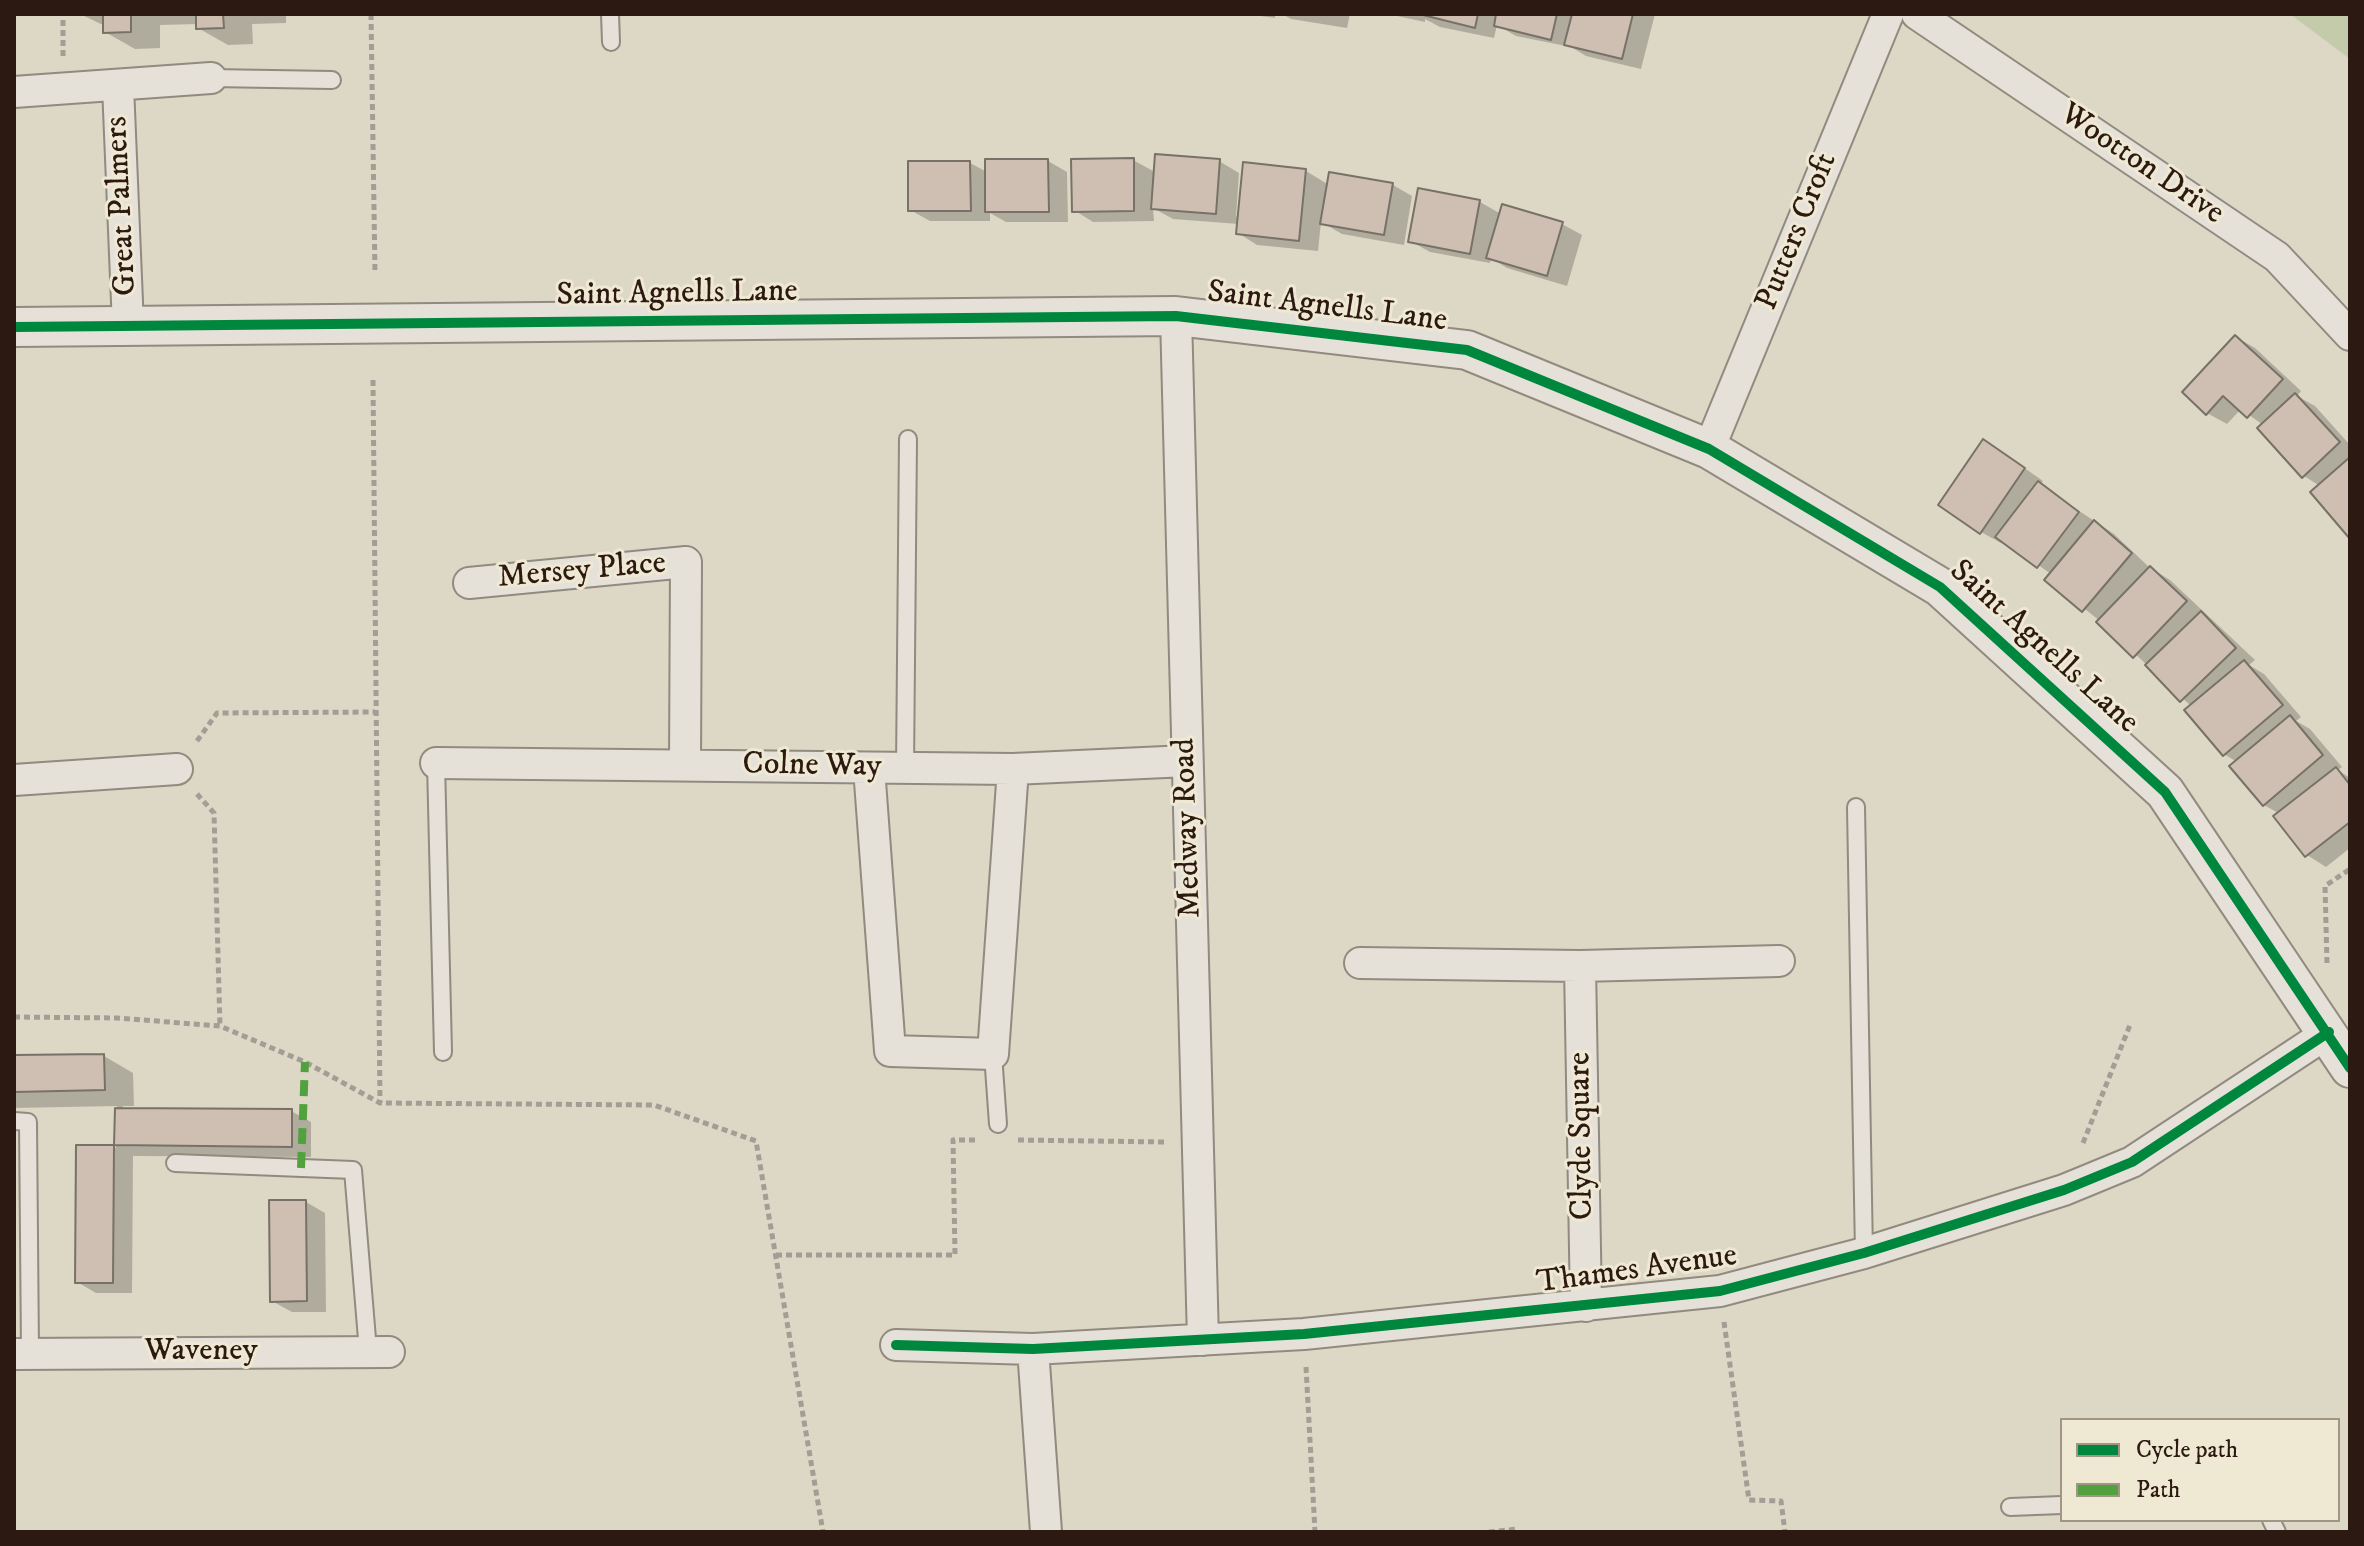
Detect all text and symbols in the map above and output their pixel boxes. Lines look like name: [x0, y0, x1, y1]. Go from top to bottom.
street label: Wootton Drive: [2052, 96, 2230, 234]
street label: Great Palmers: [99, 115, 147, 297]
street label: Putters Croft: [1749, 148, 1847, 316]
street label: Saint Agnells Lane: [556, 274, 798, 316]
street label: Saint Agnells Lane: [1205, 274, 1449, 342]
street label: Mersey Place: [496, 546, 668, 598]
street label: Saint Agnells Lane: [1940, 553, 2146, 743]
street label: Medway Road: [1167, 737, 1211, 919]
street label: Colne Way: [742, 747, 882, 787]
street label: Clyde Square: [1562, 1051, 1604, 1221]
street label: Thames Avenue: [1534, 1238, 1740, 1304]
street label: Waveney: [144, 1333, 258, 1371]
legend: [2060, 1418, 2340, 1522]
text: Cycle path: [2136, 1435, 2238, 1465]
text: Path: [2136, 1475, 2180, 1505]

